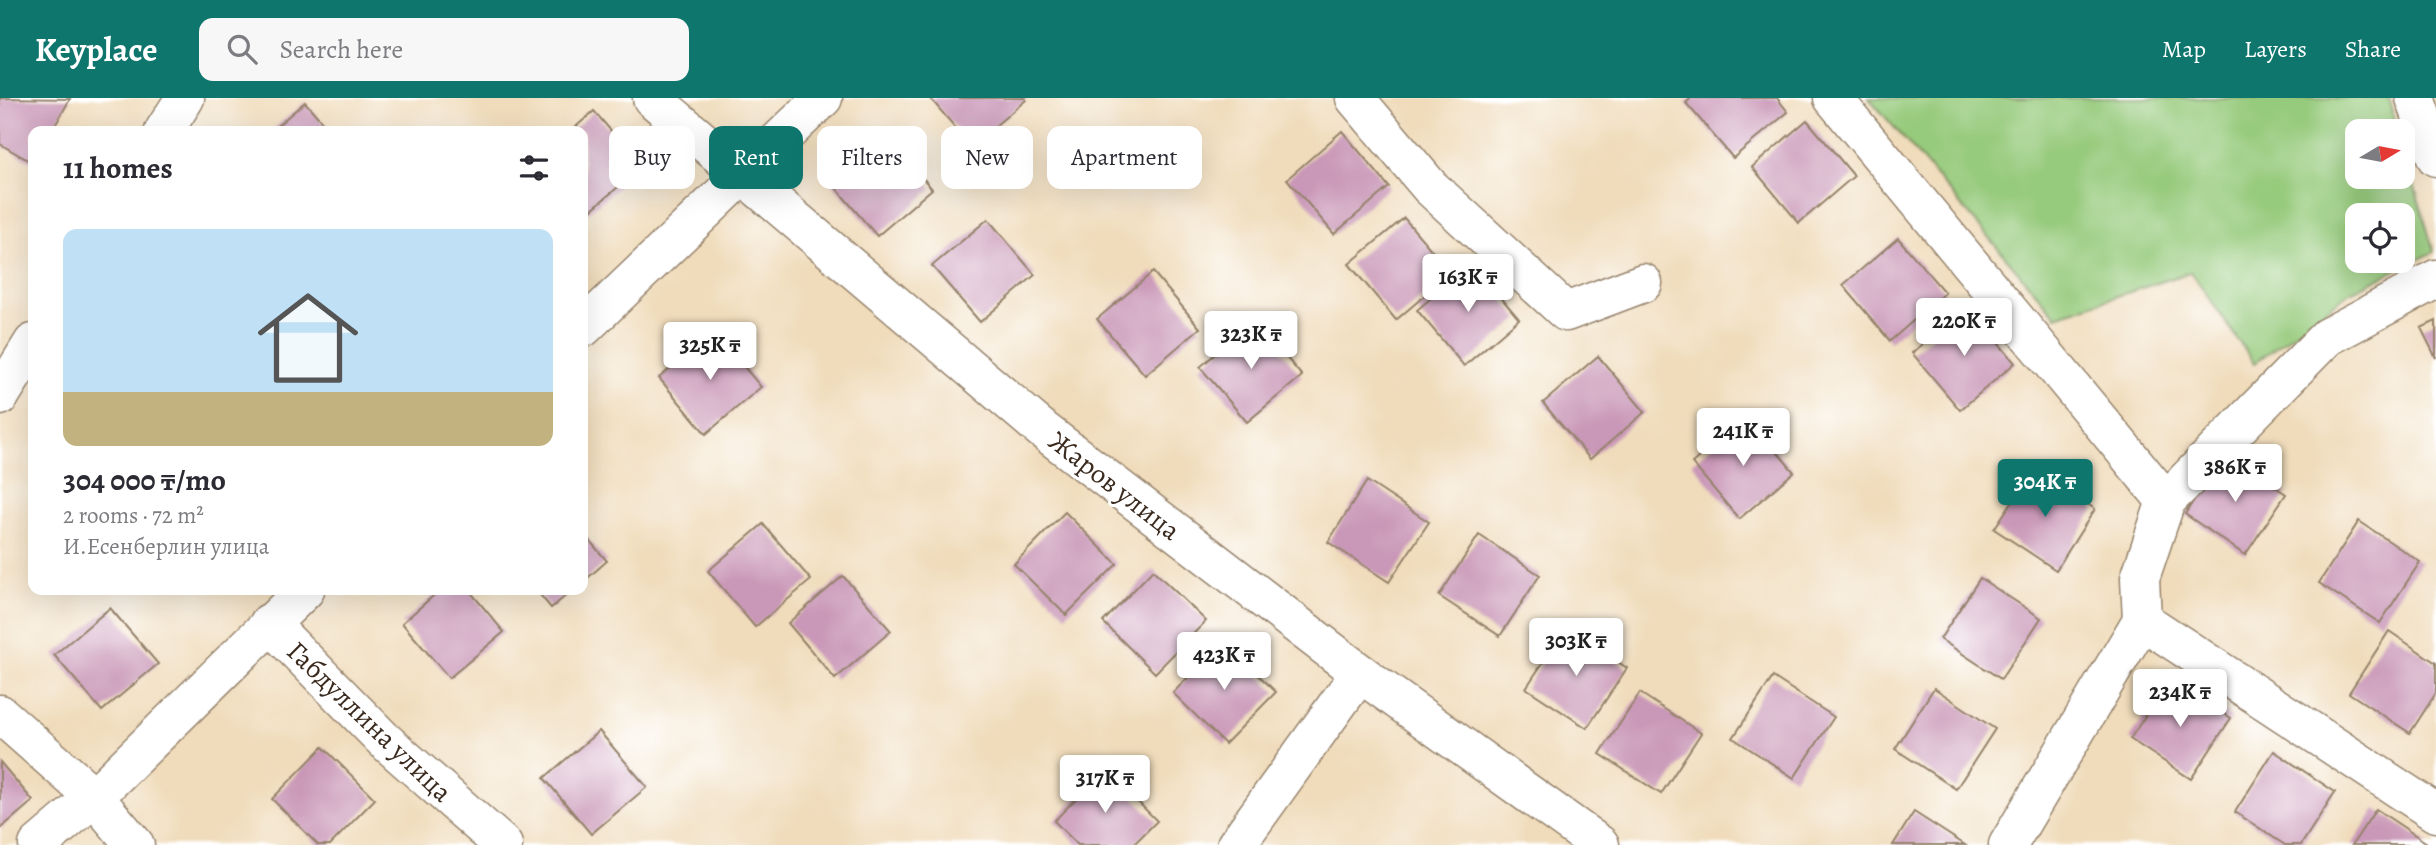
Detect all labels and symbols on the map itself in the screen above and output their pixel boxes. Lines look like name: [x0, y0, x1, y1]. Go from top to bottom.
north arrow: [2345, 119, 2415, 189]
pin: 163K ₸: [1411, 254, 1525, 314]
pin: 220K ₸: [1907, 299, 2021, 358]
pin: 323K ₸: [1194, 312, 1308, 371]
pin: 325K ₸: [653, 322, 767, 382]
pin: 241K ₸: [1686, 408, 1800, 468]
street label: Жаров улица: [1041, 422, 1188, 549]
pin: 386K ₸: [2178, 444, 2292, 504]
pin: 304K ₸: [1988, 460, 2102, 519]
pin: 303K ₸: [1519, 618, 1633, 678]
pin: 423K ₸: [1167, 632, 1281, 692]
street label: Габдуллина улица: [278, 633, 460, 811]
pin: 234K ₸: [2123, 670, 2237, 729]
pin: 317K ₸: [1048, 756, 1162, 815]

